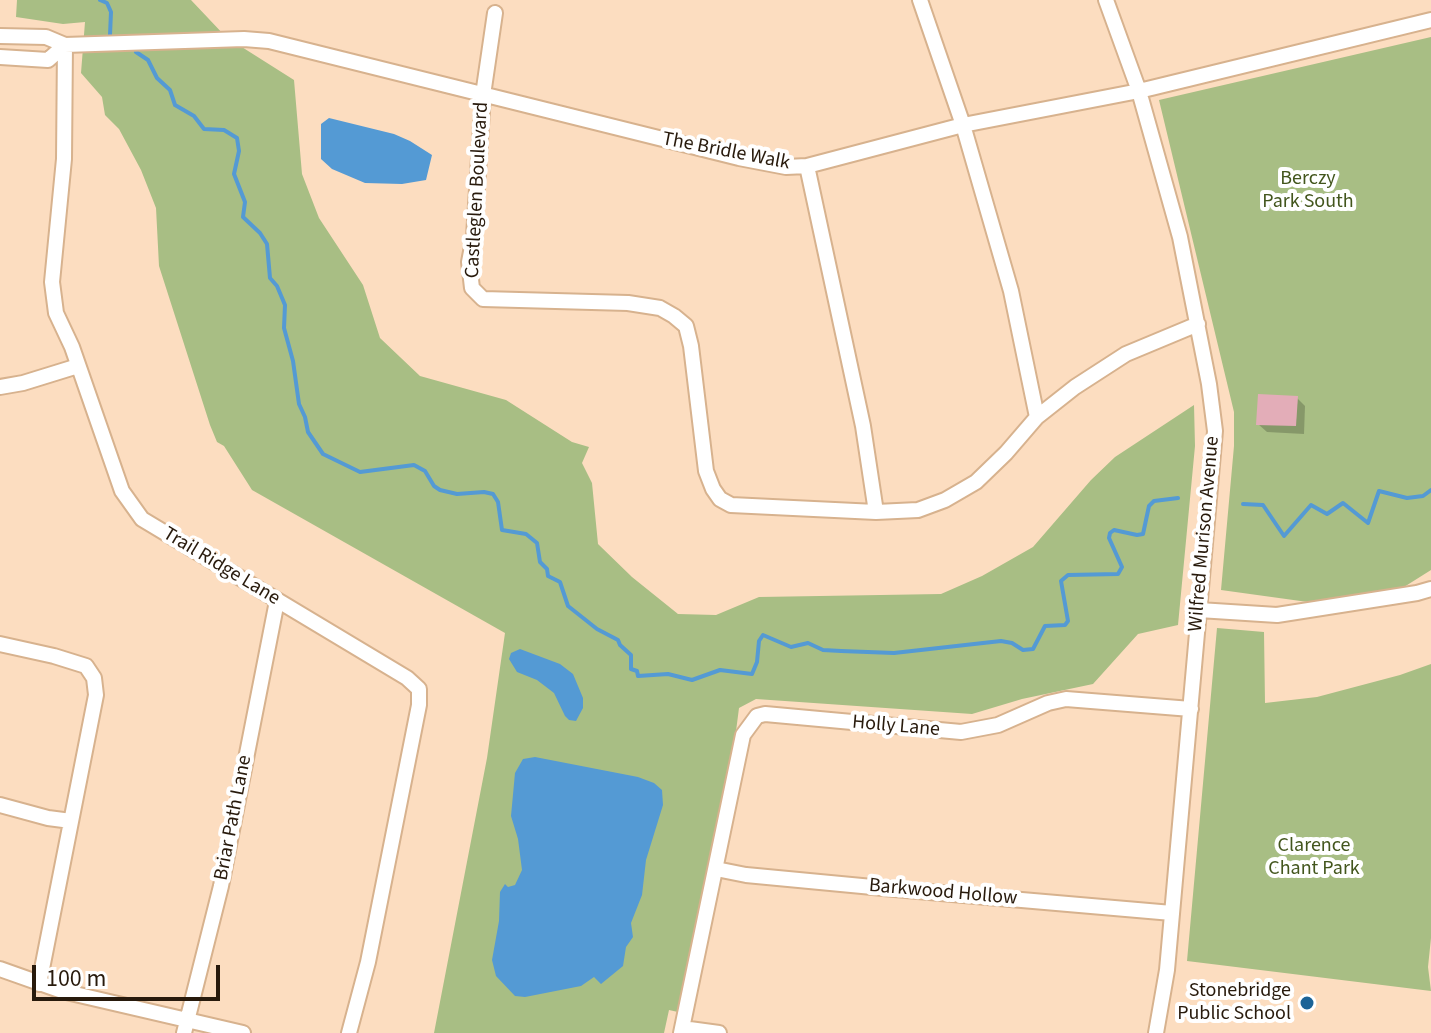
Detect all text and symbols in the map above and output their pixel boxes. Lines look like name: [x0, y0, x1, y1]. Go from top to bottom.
street label: Castleglen Boulevard: [461, 101, 495, 279]
street label: The Bridle Walk: [660, 128, 792, 176]
park label: Berczy Park South: [1262, 168, 1354, 215]
street label: Wilfred Murison Avenue: [1184, 435, 1226, 633]
street label: Trail Ridge Lane: [158, 523, 284, 611]
street label: Holly Lane: [851, 711, 941, 743]
street label: Briar Path Lane: [210, 753, 258, 883]
park label: Clarence Chant Park: [1268, 835, 1360, 882]
street label: Barkwood Hollow: [868, 875, 1018, 911]
scale bar: [36, 949, 224, 999]
text: 100 m: [46, 961, 106, 996]
place label: Stonebridge Public School: [1177, 980, 1291, 1027]
marker: Stonebridge Public School: [1298, 994, 1316, 1012]

